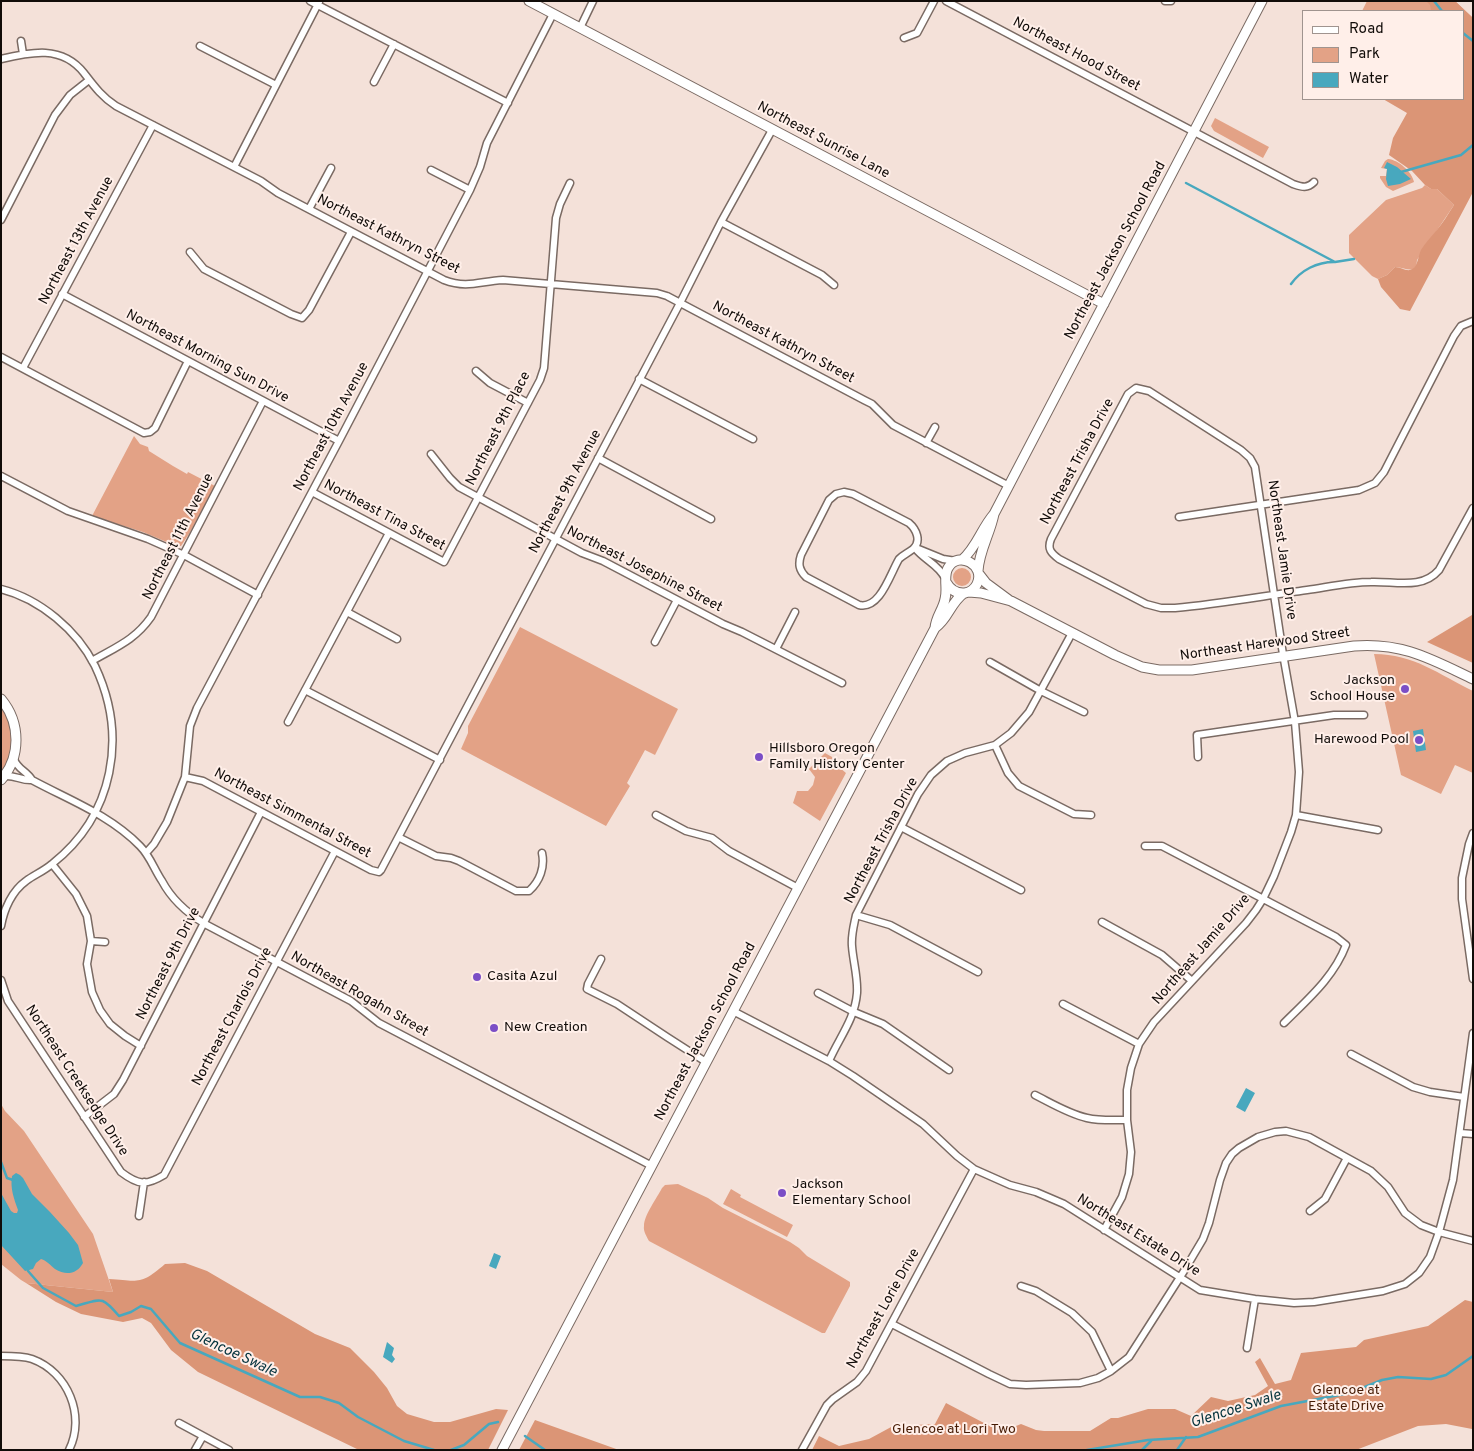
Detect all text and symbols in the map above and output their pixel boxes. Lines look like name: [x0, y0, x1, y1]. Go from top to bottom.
legend: [1302, 10, 1464, 100]
street label: Northeast Hood Street: [1009, 14, 1143, 96]
text: Road: [1349, 20, 1384, 39]
text: Park: [1349, 45, 1380, 64]
text: Water: [1349, 70, 1388, 89]
street label: Northeast Sunrise Lane: [754, 99, 892, 183]
street label: Northeast Jackson School Road: [1062, 159, 1170, 343]
street label: Northeast 13th Avenue: [36, 174, 118, 308]
street label: Northeast Kathryn Street: [314, 192, 462, 278]
street label: Northeast Kathryn Street: [709, 298, 857, 388]
street label: Northeast Morning Sun Drive: [123, 307, 291, 407]
street label: Northeast 10th Avenue: [291, 360, 373, 494]
street label: Northeast 9th Place: [463, 369, 535, 489]
street label: Northeast Trisha Drive: [1038, 396, 1118, 528]
street label: Northeast 9th Avenue: [526, 427, 606, 557]
street label: Northeast 11th Avenue: [140, 471, 218, 603]
street label: Northeast Tina Street: [320, 477, 448, 555]
street label: Northeast Jamie Drive: [1263, 479, 1299, 621]
street label: Northeast Josephine Street: [563, 523, 725, 617]
street label: Northeast Harewood Street: [1179, 625, 1351, 665]
place label: Jackson School House: [1309, 673, 1395, 706]
marker: Jackson School House: [1399, 683, 1411, 695]
place label: Harewood Pool: [1314, 732, 1409, 748]
marker: Harewood Pool: [1413, 734, 1425, 746]
place label: Hillsboro Oregon Family History Center: [769, 741, 905, 774]
marker: Hillsboro Oregon Family History Center: [753, 751, 765, 763]
street label: Northeast Simmental Street: [210, 765, 374, 863]
street label: Northeast Trisha Drive: [842, 775, 922, 907]
street label: Northeast Jamie Drive: [1149, 891, 1255, 1009]
street label: Northeast 9th Drive: [133, 905, 205, 1023]
street label: Northeast Jackson School Road: [652, 940, 760, 1124]
street label: Northeast Charlois Drive: [189, 945, 277, 1089]
street label: Northeast Rogahn Street: [287, 949, 431, 1041]
place label: Casita Azul: [487, 969, 557, 985]
marker: Casita Azul: [471, 971, 483, 983]
street label: Northeast Creeksedge Drive: [21, 1002, 131, 1160]
place label: New Creation: [504, 1020, 588, 1036]
marker: New Creation: [488, 1022, 500, 1034]
place label: Jackson Elementary School: [792, 1177, 911, 1210]
marker: Jackson Elementary School: [776, 1187, 788, 1199]
street label: Northeast Estate Drive: [1073, 1191, 1203, 1281]
street label: Northeast Lorie Drive: [844, 1246, 924, 1372]
water label: Glencoe Swale: [187, 1326, 279, 1382]
park label: Glencoe at Estate Drive: [1308, 1383, 1384, 1415]
water label: Glencoe Swale: [1189, 1387, 1283, 1433]
park label: Glencoe at Lori Two: [892, 1422, 1016, 1438]

